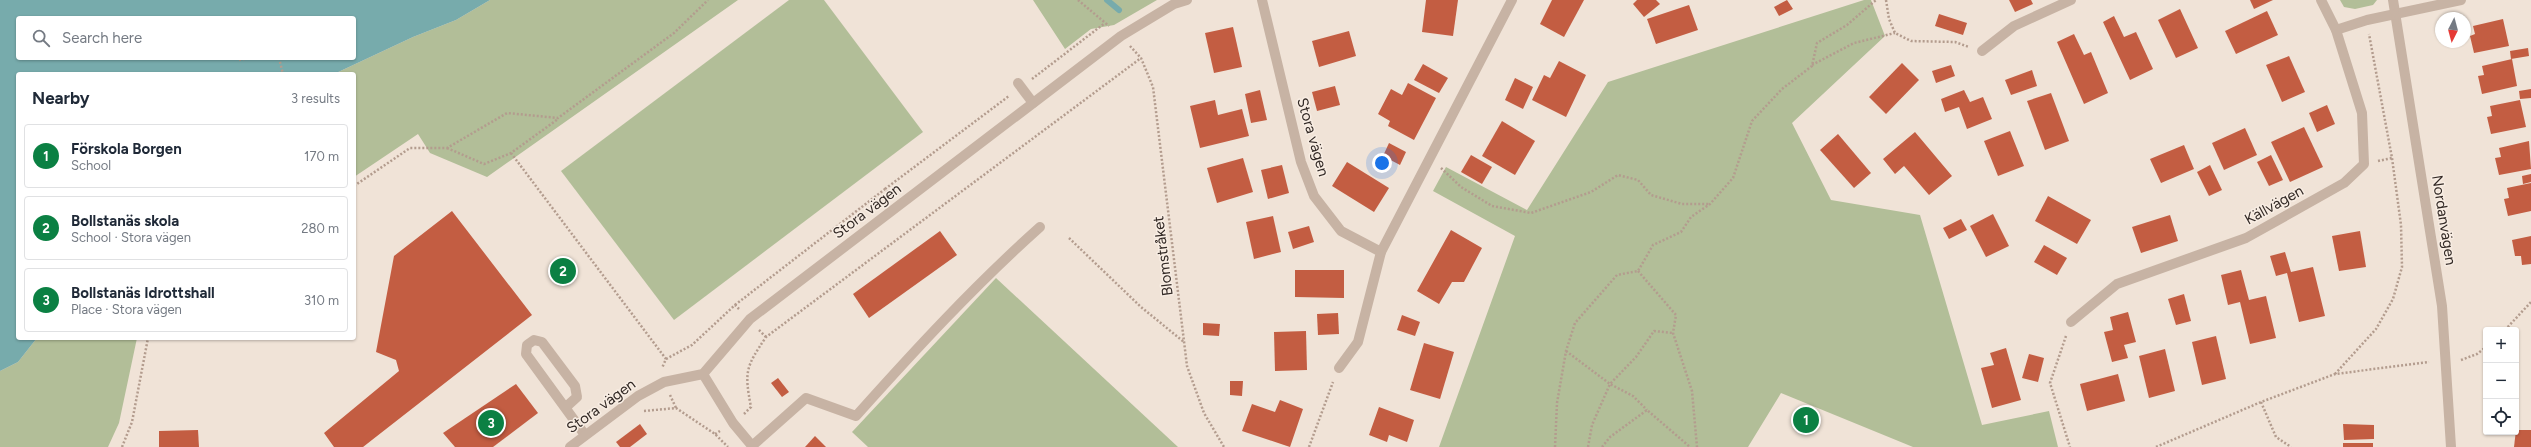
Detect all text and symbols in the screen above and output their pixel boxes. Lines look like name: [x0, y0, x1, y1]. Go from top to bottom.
north arrow: [2435, 12, 2471, 48]
search box: [16, 16, 356, 60]
icon: search: [30, 27, 52, 49]
text: Search here: [62, 29, 142, 47]
text: Nearby: [32, 88, 90, 108]
text: 3 results: [291, 91, 340, 106]
street label: Stora vägen: [1293, 96, 1333, 178]
text: Förskola Borgen: [71, 140, 182, 158]
text: 1: [43, 149, 49, 164]
text: 170 m: [304, 149, 339, 164]
your location: [1372, 153, 1392, 173]
text: School: [71, 158, 111, 173]
street label: Nordanvägen: [2428, 174, 2460, 266]
street label: Stora vägen: [829, 180, 905, 242]
street label: Källvägen: [2242, 182, 2306, 228]
text: Bollstanäs skola: [71, 212, 179, 230]
street label: Blomstråket: [1149, 215, 1177, 297]
text: 2: [42, 221, 50, 236]
text: 280 m: [301, 221, 339, 236]
text: School · Stora vägen: [71, 230, 191, 245]
pin: 2: [550, 256, 576, 286]
text: Bollstanäs Idrottshall: [71, 284, 215, 302]
text: 3: [42, 293, 50, 308]
text: 310 m: [304, 293, 339, 308]
text: Place · Stora vägen: [71, 302, 182, 317]
map controls: [2483, 327, 2519, 435]
button: +: [2483, 327, 2519, 363]
button: −: [2483, 363, 2519, 399]
street label: Stora vägen: [563, 375, 639, 437]
button: locate: [2483, 399, 2519, 435]
pin: 1: [1793, 405, 1819, 435]
pin: 3: [478, 408, 504, 438]

